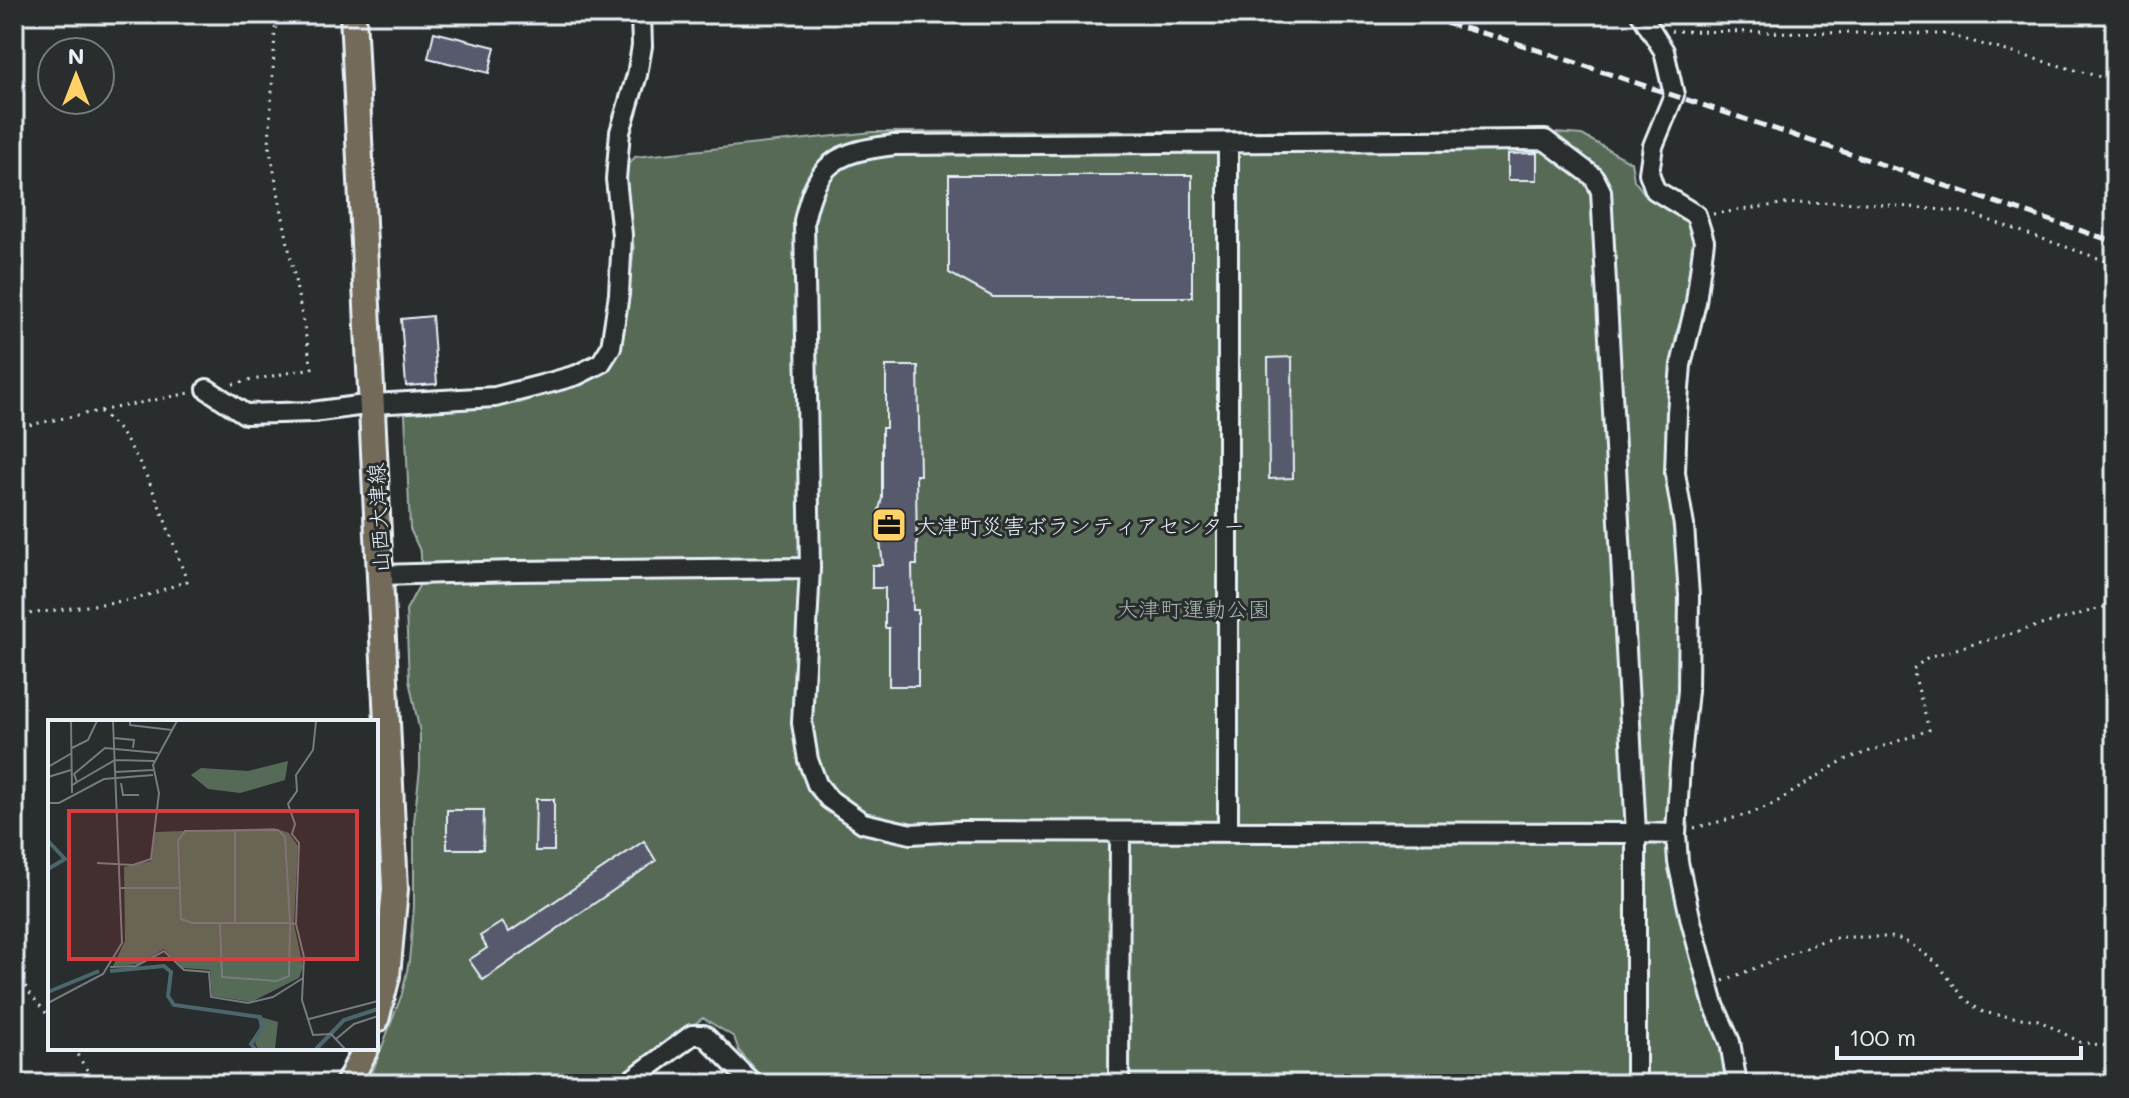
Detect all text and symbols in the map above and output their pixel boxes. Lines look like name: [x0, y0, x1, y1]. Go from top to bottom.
north arrow: [36, 36, 116, 116]
text: N: [68, 41, 84, 70]
street label: 山西大津線: [361, 462, 395, 574]
office icon: 大津町災害ボランティアセンター: [870, 506, 908, 544]
place label: 大津町災害ボランティアセンター: [915, 511, 1245, 540]
park label: 大津町運動公園: [1116, 594, 1270, 623]
inset map: [48, 720, 378, 1050]
scale bar: [1837, 1010, 2081, 1060]
text: 100 m: [1849, 1021, 1916, 1052]

